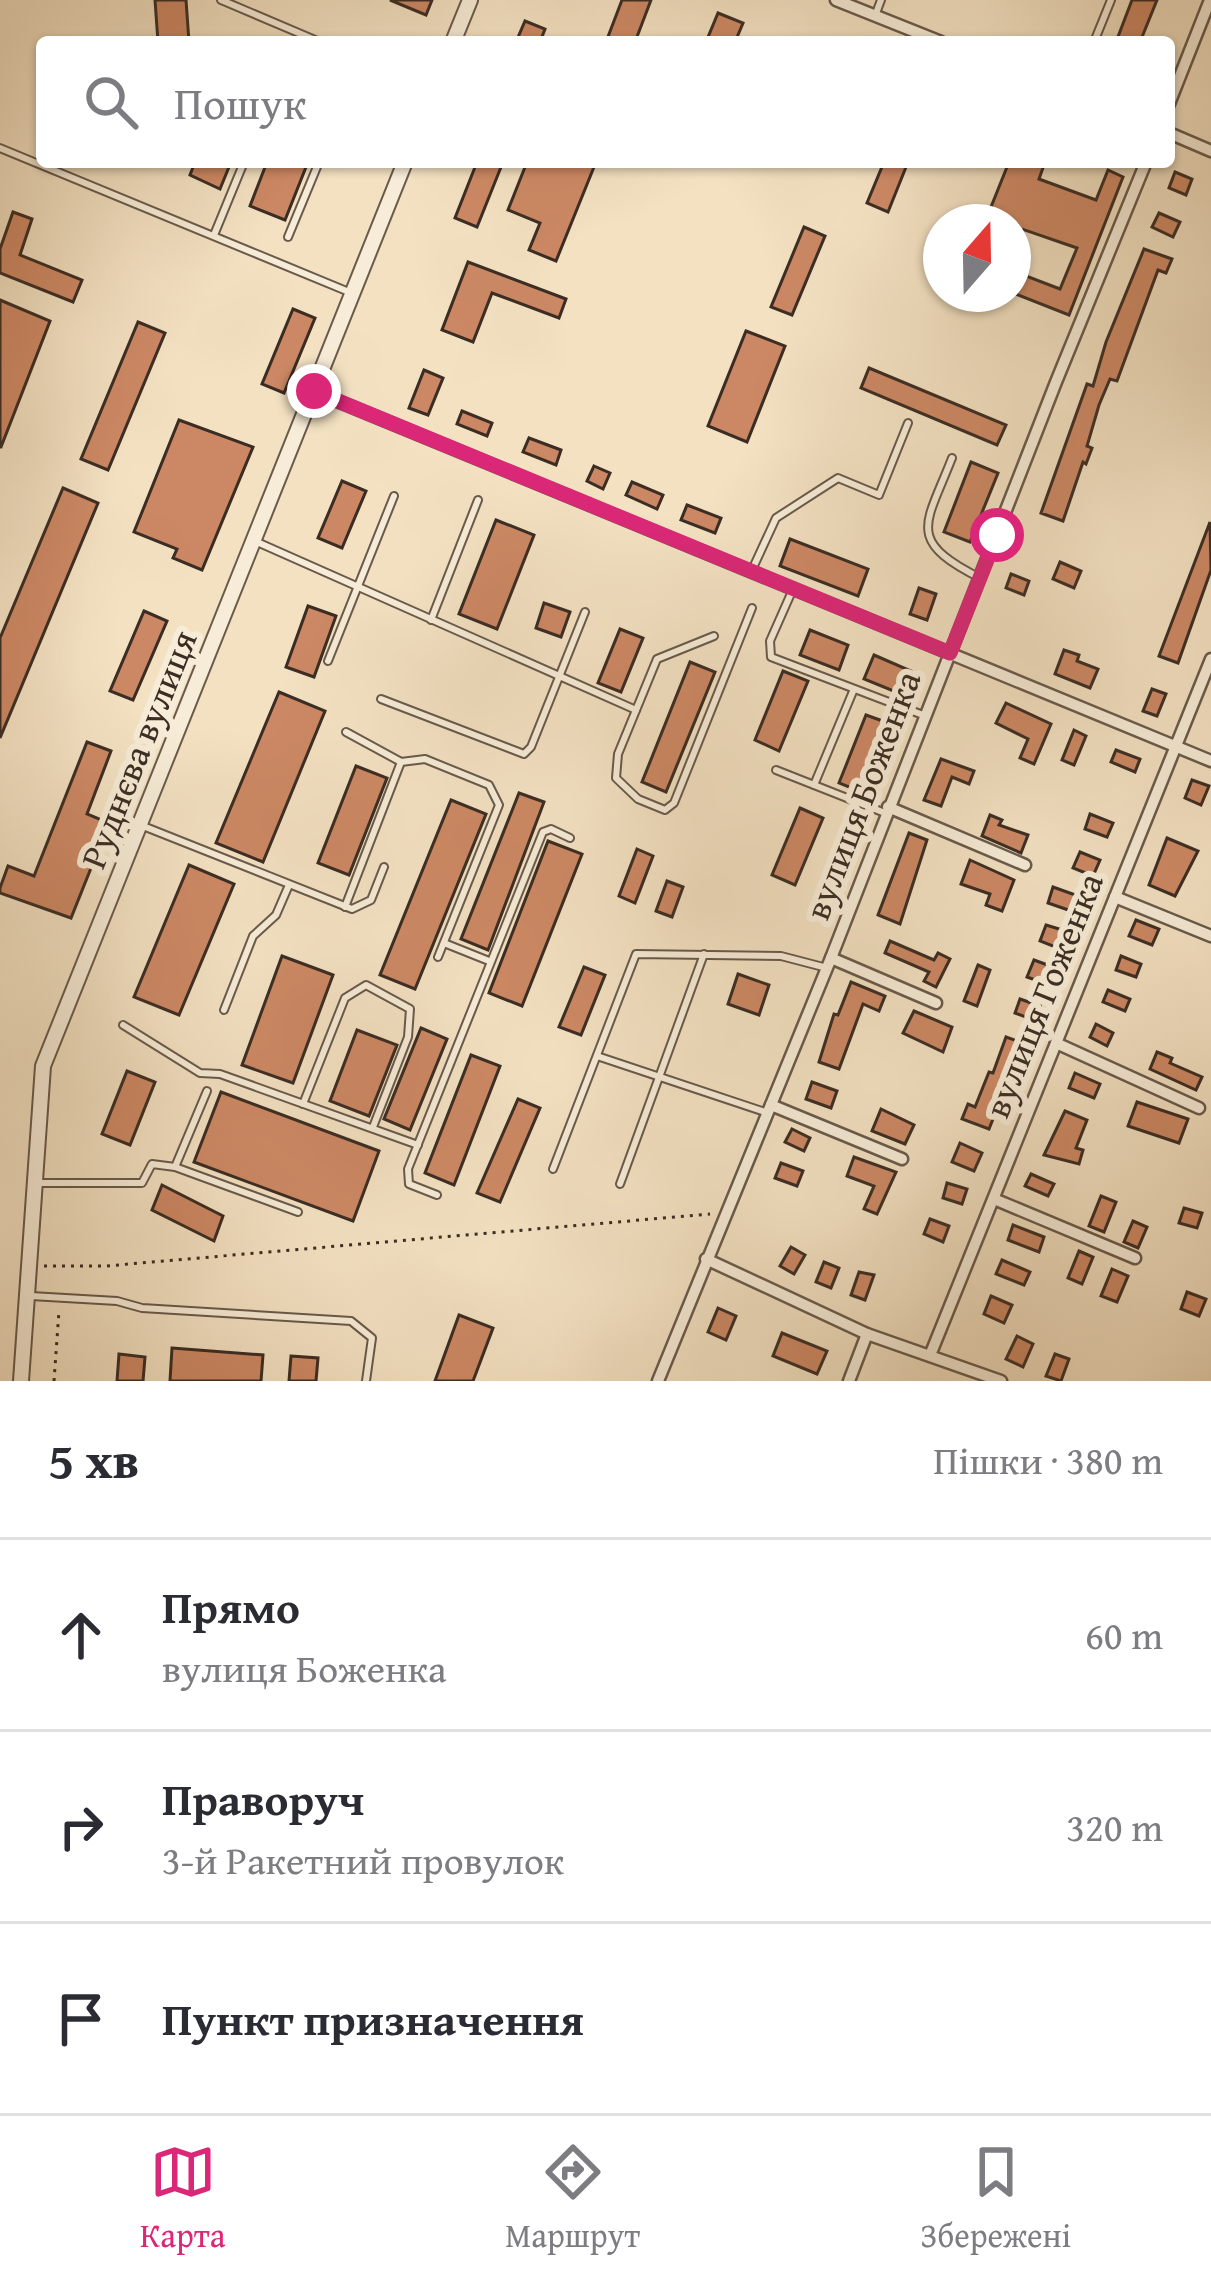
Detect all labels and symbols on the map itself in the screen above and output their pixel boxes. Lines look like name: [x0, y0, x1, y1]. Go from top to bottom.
north arrow: [923, 204, 1031, 312]
route end: [287, 364, 341, 418]
route start: [970, 508, 1024, 562]
street label: Руднєва вулиця: [66, 622, 209, 876]
street label: вулиця Боженка: [790, 663, 933, 927]
street label: вулиця Гоженка: [969, 864, 1116, 1125]

